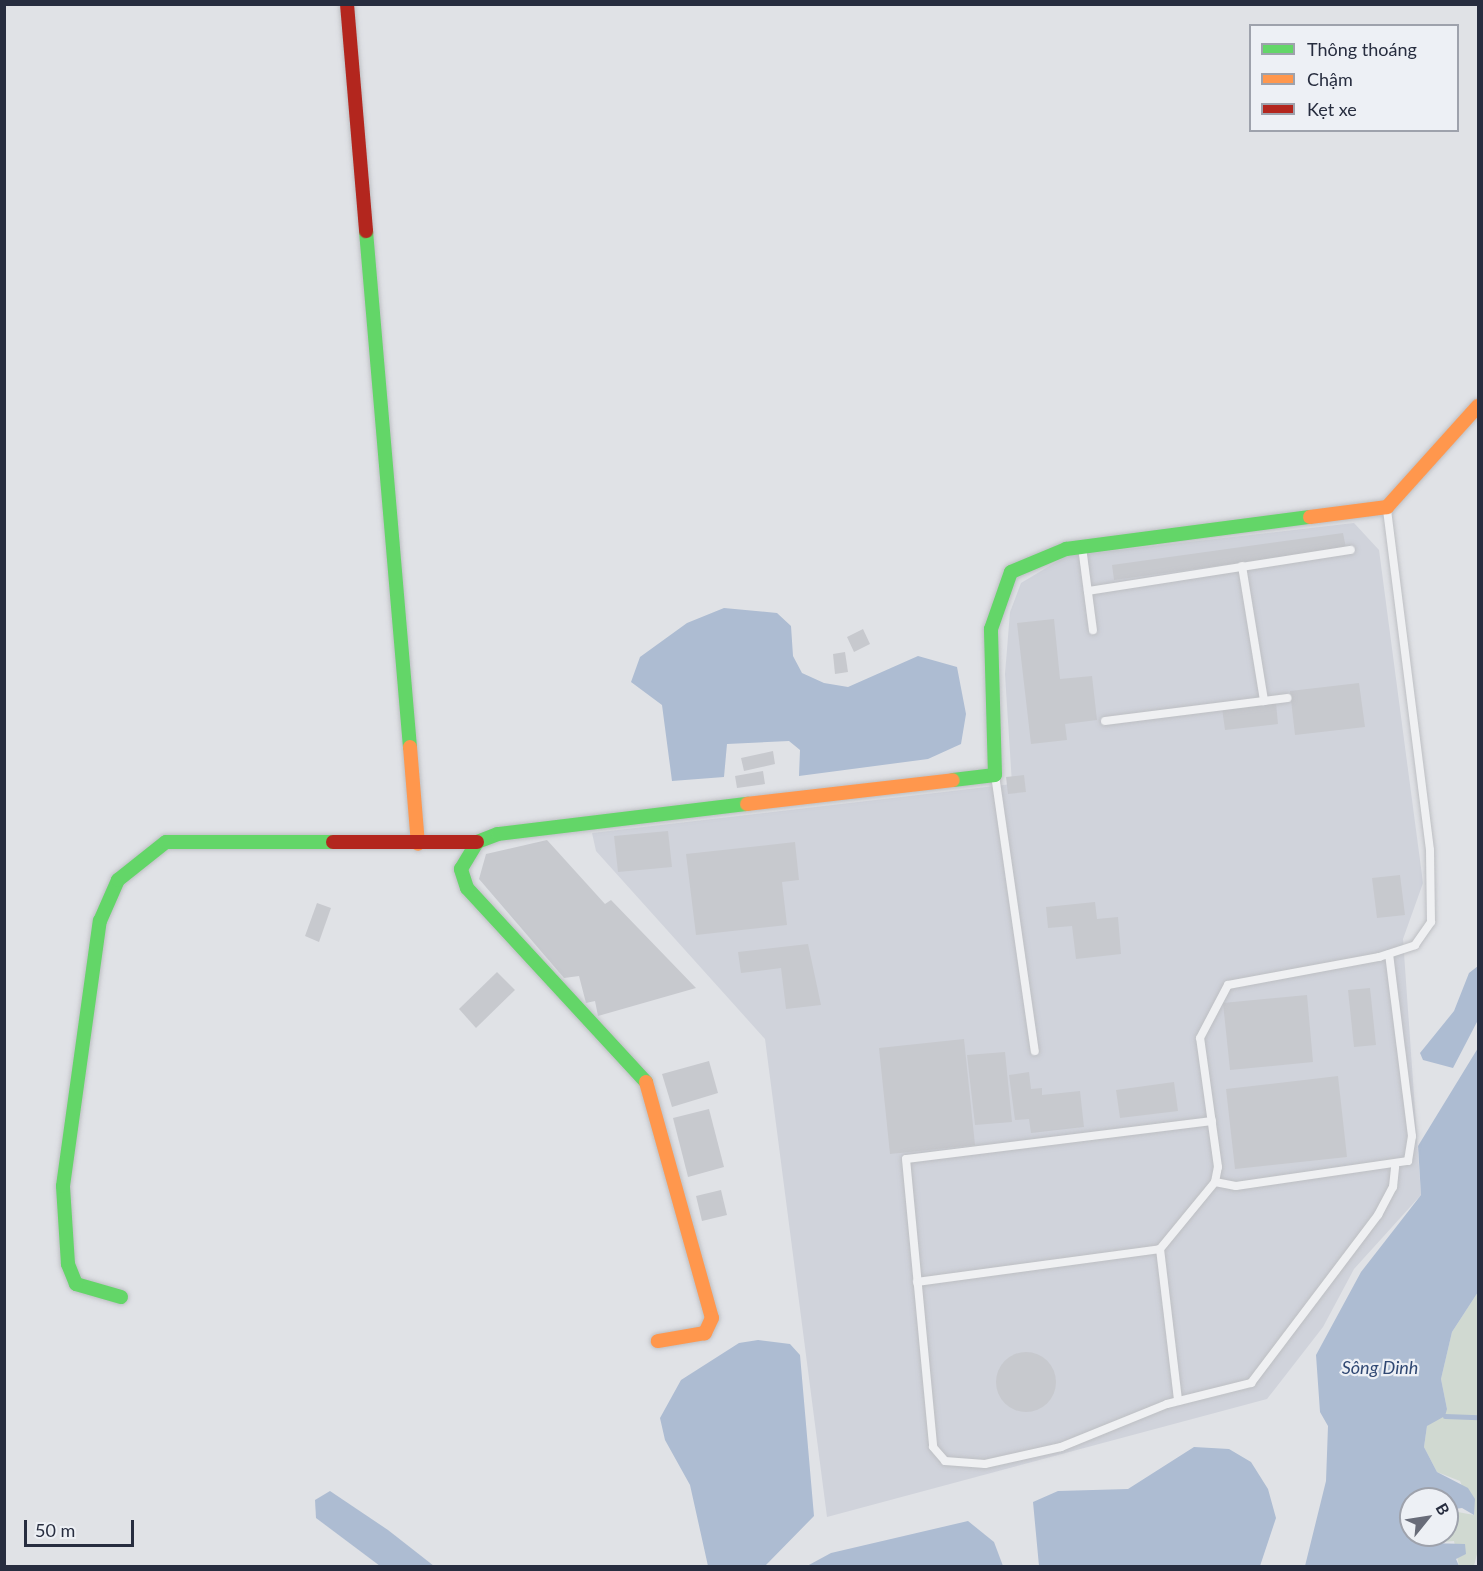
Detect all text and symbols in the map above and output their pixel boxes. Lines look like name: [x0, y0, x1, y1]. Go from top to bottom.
legend: [1249, 24, 1459, 132]
text: Thông thoáng: [1307, 38, 1417, 60]
text: Chậm: [1307, 68, 1353, 90]
text: Kẹt xe: [1307, 98, 1357, 120]
water label: Sông Dinh: [1342, 1356, 1418, 1378]
north arrow: [1399, 1487, 1459, 1547]
text: B: [1432, 1499, 1454, 1518]
scale bar: [27, 1508, 136, 1546]
text: 50 m: [35, 1519, 75, 1541]

